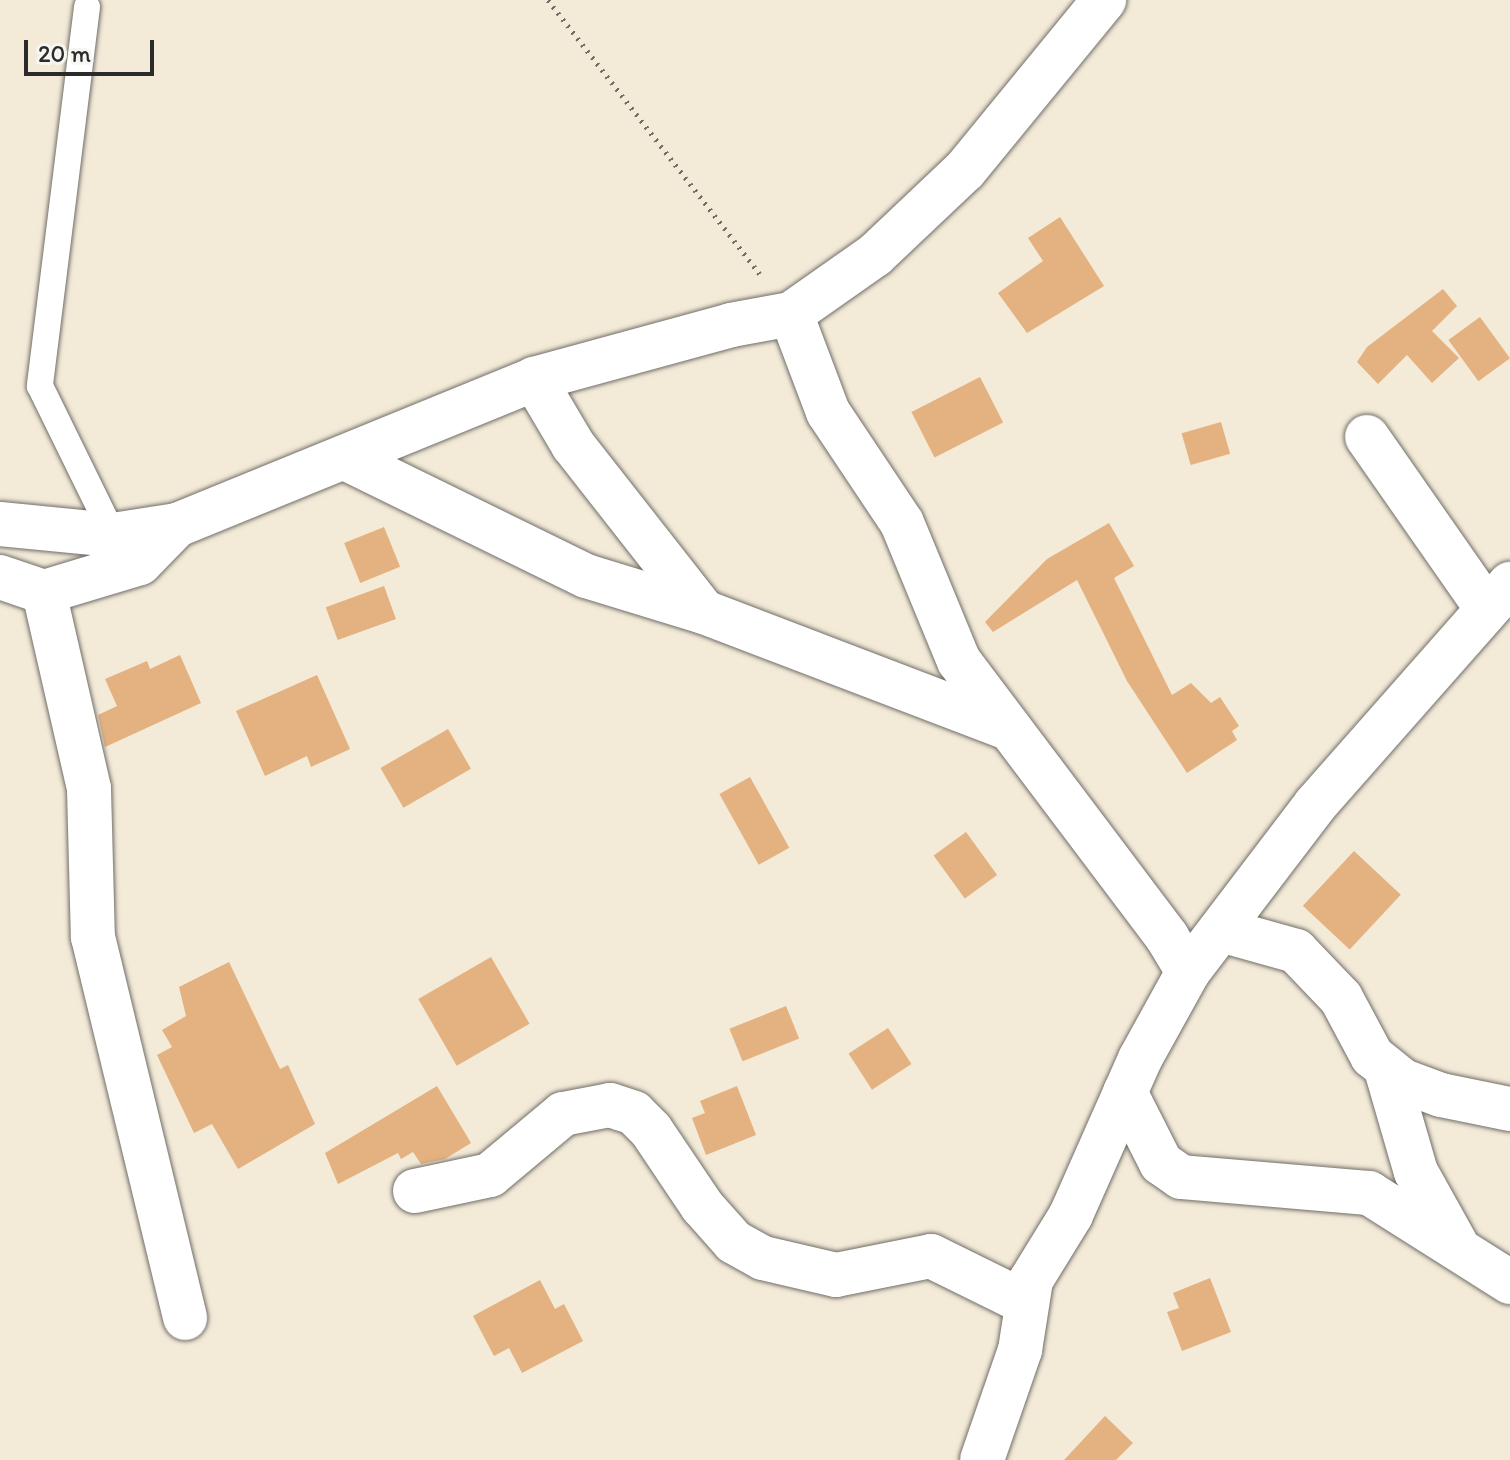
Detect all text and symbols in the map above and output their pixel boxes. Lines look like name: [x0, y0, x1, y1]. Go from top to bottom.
scale bar: [28, 24, 158, 74]
text: 20 m: [38, 39, 91, 68]

